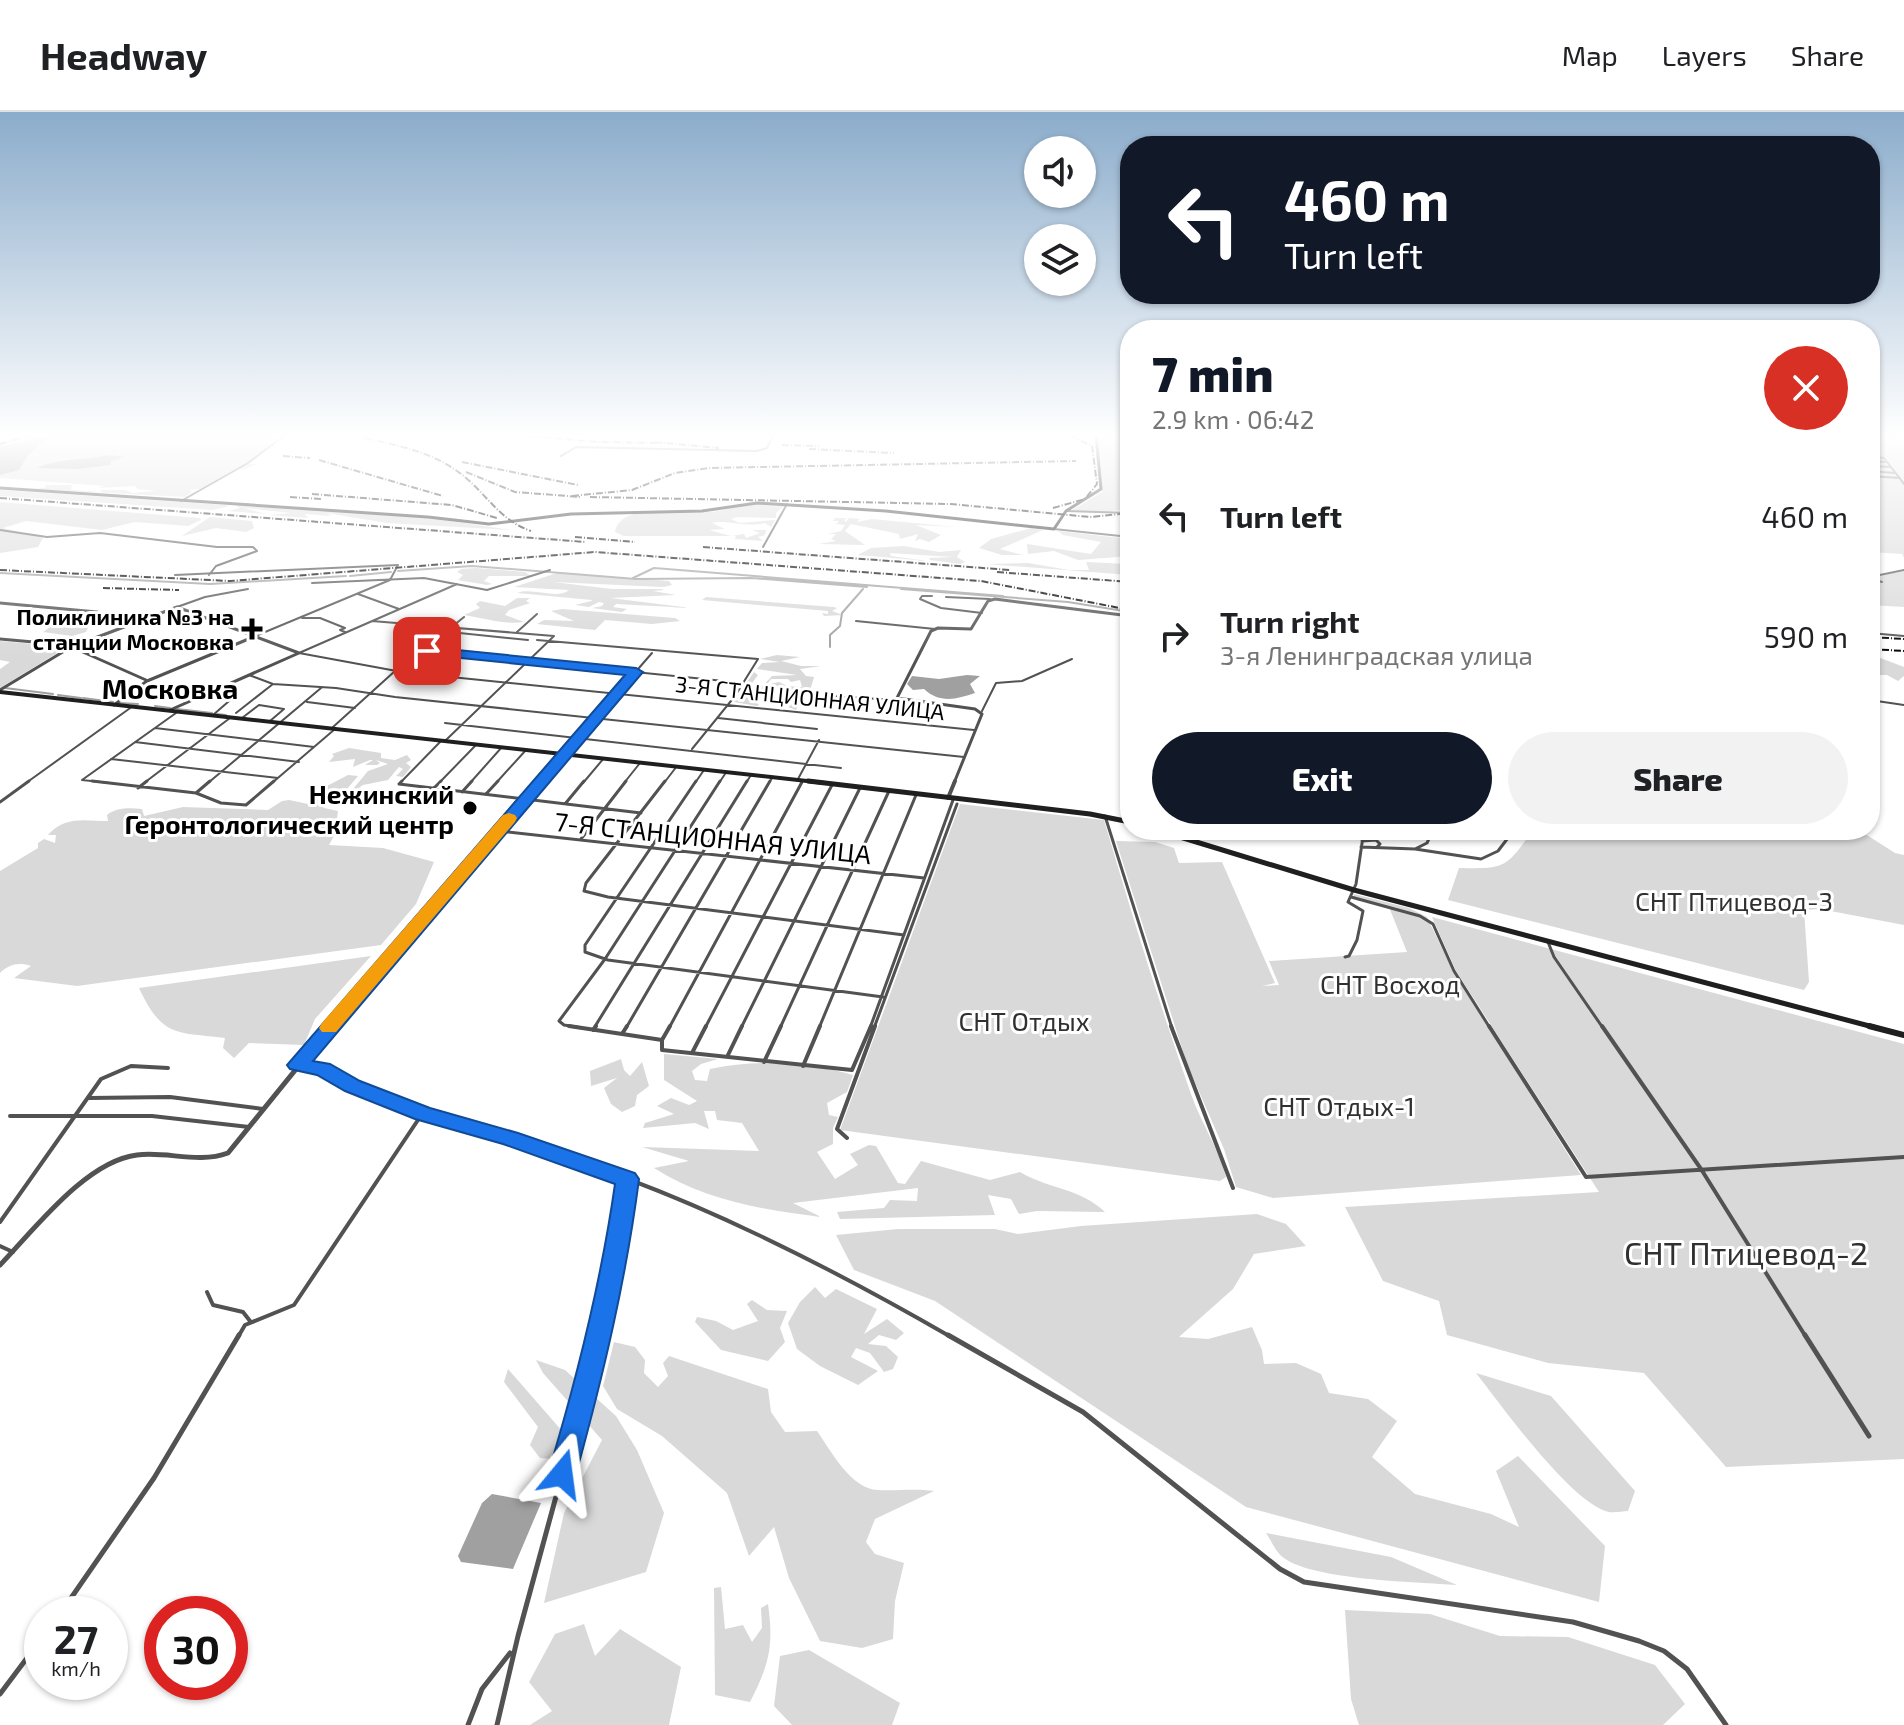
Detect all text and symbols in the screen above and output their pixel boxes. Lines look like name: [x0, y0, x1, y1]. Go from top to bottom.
text: Headway: [40, 32, 207, 78]
text: Map: [1562, 38, 1618, 72]
text: Layers: [1662, 38, 1747, 72]
text: Share: [1791, 38, 1864, 72]
map controls: [1024, 136, 1096, 296]
button: sound: [1024, 136, 1096, 208]
text: 460 m: [1284, 165, 1449, 232]
icon: left: [1152, 168, 1256, 272]
button: layers: [1024, 224, 1096, 296]
text: Turn left: [1284, 233, 1423, 276]
text: 7 min: [1152, 344, 1274, 402]
button: close: [1764, 346, 1848, 430]
text: 2.9 km · 06:42: [1152, 403, 1314, 434]
icon: left: [1152, 494, 1196, 538]
text: Turn left: [1220, 498, 1342, 534]
text: 460 m: [1761, 498, 1848, 534]
place label: Поликлиника №3 на станции Московка: [17, 603, 234, 654]
text: Turn right: [1220, 603, 1360, 639]
icon: right: [1152, 614, 1196, 658]
pin: [393, 617, 461, 685]
marker: Поликлиника №3 на станции Московка: [241, 618, 263, 640]
text: 590 m: [1764, 618, 1848, 654]
icon: arrive: [405, 629, 449, 673]
text: 3-я Ленинградская улица: [1220, 639, 1533, 670]
street label: 3-Я СТАНЦИОННАЯ УЛИЦА: [674, 670, 946, 724]
district label: Московка: [102, 671, 238, 705]
button: Exit: [1152, 732, 1492, 824]
button: Share: [1508, 732, 1848, 824]
place label: Нежинский Геронтологический центр: [124, 778, 454, 839]
marker: Нежинский Геронтологический центр: [461, 799, 479, 817]
street label: 7-Я СТАНЦИОННАЯ УЛИЦА: [553, 805, 873, 869]
park label: СНТ Птицевод-3: [1635, 885, 1833, 916]
park label: СНТ Восход: [1320, 968, 1460, 999]
park label: СНТ Отдых: [958, 1005, 1090, 1036]
park label: СНТ Отдых-1: [1263, 1090, 1415, 1121]
park label: СНТ Птицевод-2: [1624, 1233, 1868, 1271]
position arrow: [520, 1432, 604, 1516]
speed limit sign: 30: [144, 1596, 248, 1700]
text: 27: [54, 1614, 98, 1662]
text: km/h: [51, 1656, 101, 1680]

